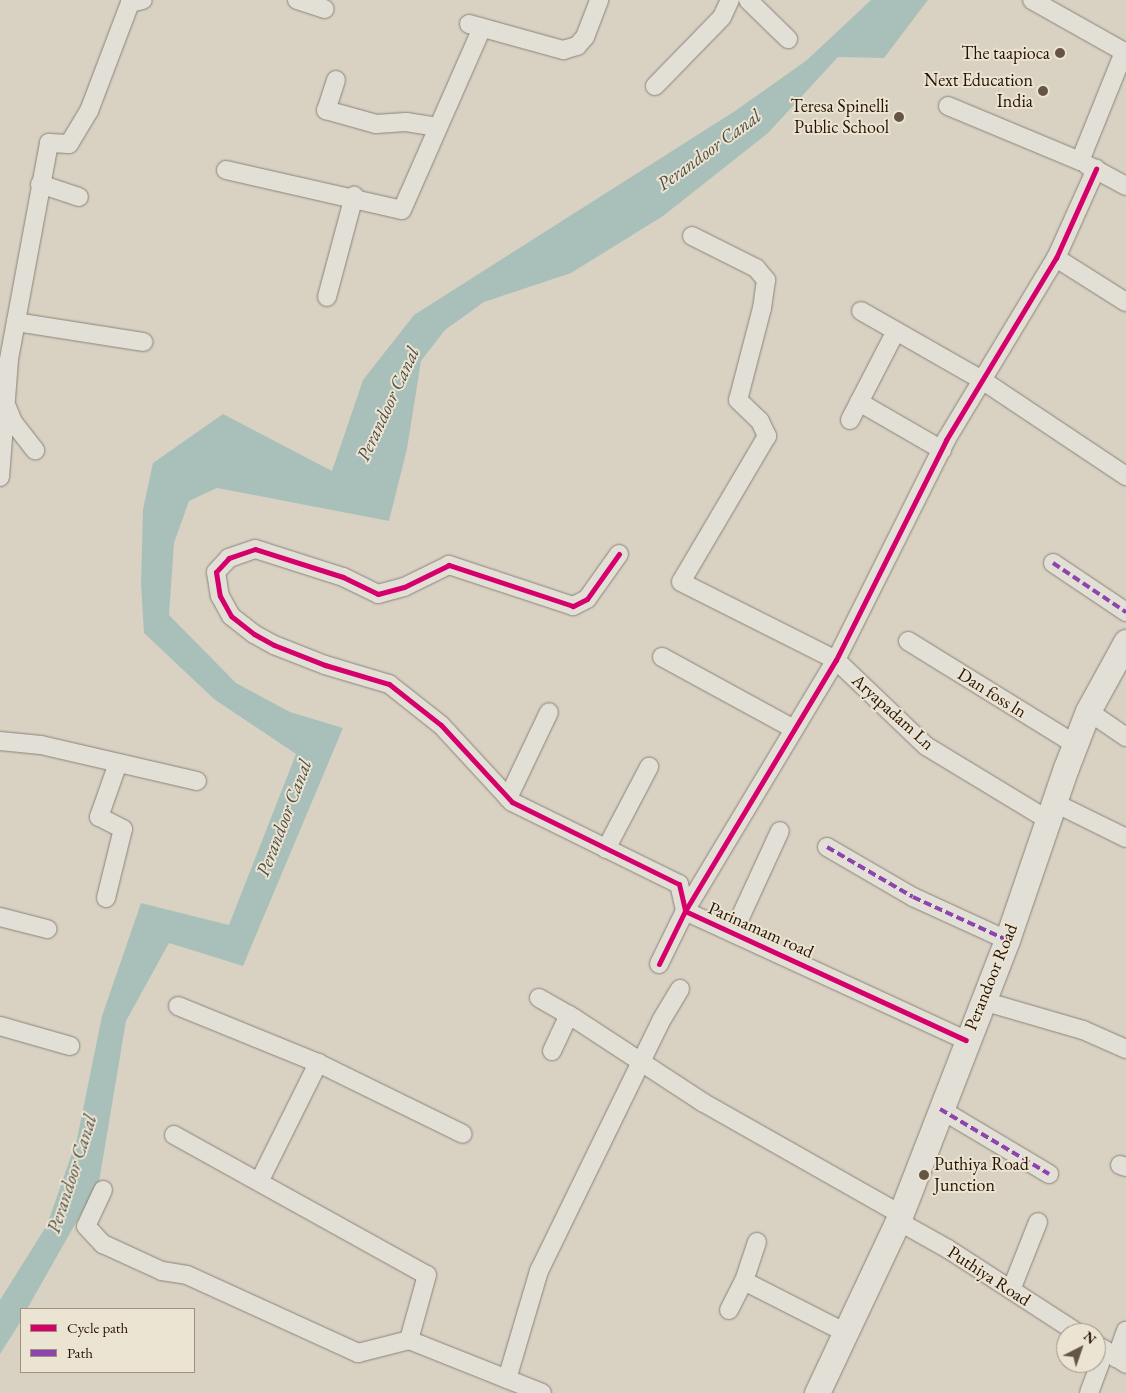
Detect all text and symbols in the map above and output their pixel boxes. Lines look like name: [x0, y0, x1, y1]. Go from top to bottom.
place label: The taapioca: [961, 42, 1050, 64]
marker: The taapioca: [1054, 47, 1066, 59]
place label: Next Education India: [924, 70, 1033, 112]
marker: Next Education India: [1037, 85, 1049, 97]
place label: Teresa Spinelli Public School: [790, 96, 889, 138]
water label: Perandoor Canal: [652, 105, 766, 195]
marker: Teresa Spinelli Public School: [893, 111, 905, 123]
water label: Perandoor Canal: [352, 343, 424, 465]
street label: Dan foss ln: [954, 663, 1030, 723]
street label: Aryapadam Ln: [847, 669, 939, 755]
water label: Perandoor Canal: [251, 756, 317, 880]
street label: Parinamam road: [705, 897, 817, 963]
street label: Perandoor Road: [960, 921, 1022, 1033]
water label: Perandoor Canal: [42, 1112, 102, 1236]
place label: Puthiya Road Junction: [934, 1154, 1029, 1196]
marker: Puthiya Road Junction: [918, 1169, 930, 1181]
street label: Puthiya Road: [943, 1241, 1035, 1311]
legend: [20, 1308, 195, 1373]
text: Cycle path: [67, 1318, 128, 1337]
north arrow: [1056, 1323, 1106, 1373]
text: N: [1080, 1327, 1100, 1348]
text: Path: [67, 1343, 93, 1362]

